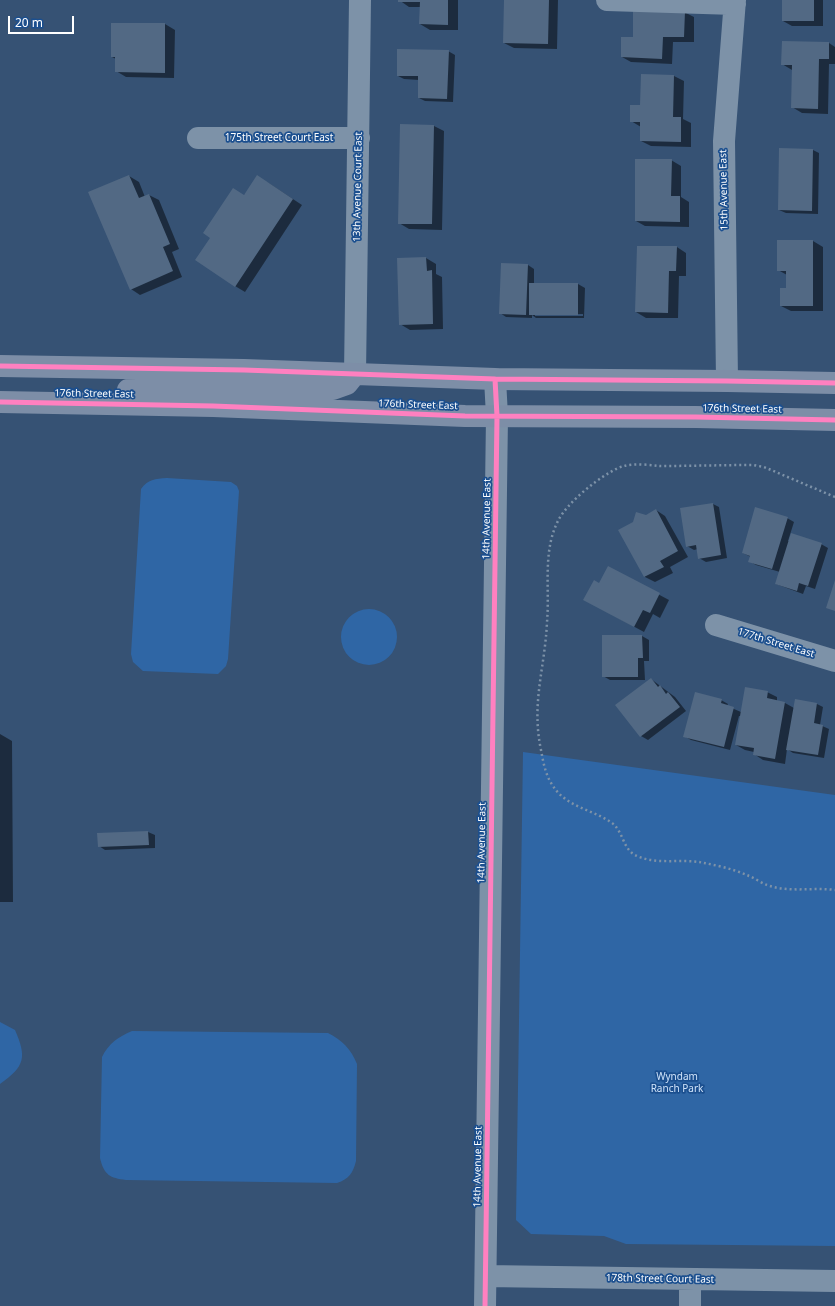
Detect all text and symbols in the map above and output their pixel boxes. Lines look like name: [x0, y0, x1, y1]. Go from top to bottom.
scale bar: [10, 8, 76, 34]
text: 20 m: [15, 14, 43, 31]
street label: 175th Street Court East: [225, 132, 333, 144]
street label: 13th Avenue Court East: [351, 132, 365, 242]
street label: 15th Avenue East: [717, 149, 731, 231]
street label: 176th Street East: [54, 387, 134, 401]
street label: 176th Street East: [378, 398, 458, 412]
street label: 176th Street East: [702, 402, 782, 416]
street label: 14th Avenue East: [480, 478, 494, 560]
street label: 177th Street East: [736, 626, 816, 660]
street label: 14th Avenue East: [475, 802, 489, 884]
park label: Wyndam Ranch Park: [651, 1071, 703, 1094]
street label: 14th Avenue East: [471, 1126, 485, 1208]
street label: 178th Street Court East: [606, 1272, 714, 1286]

